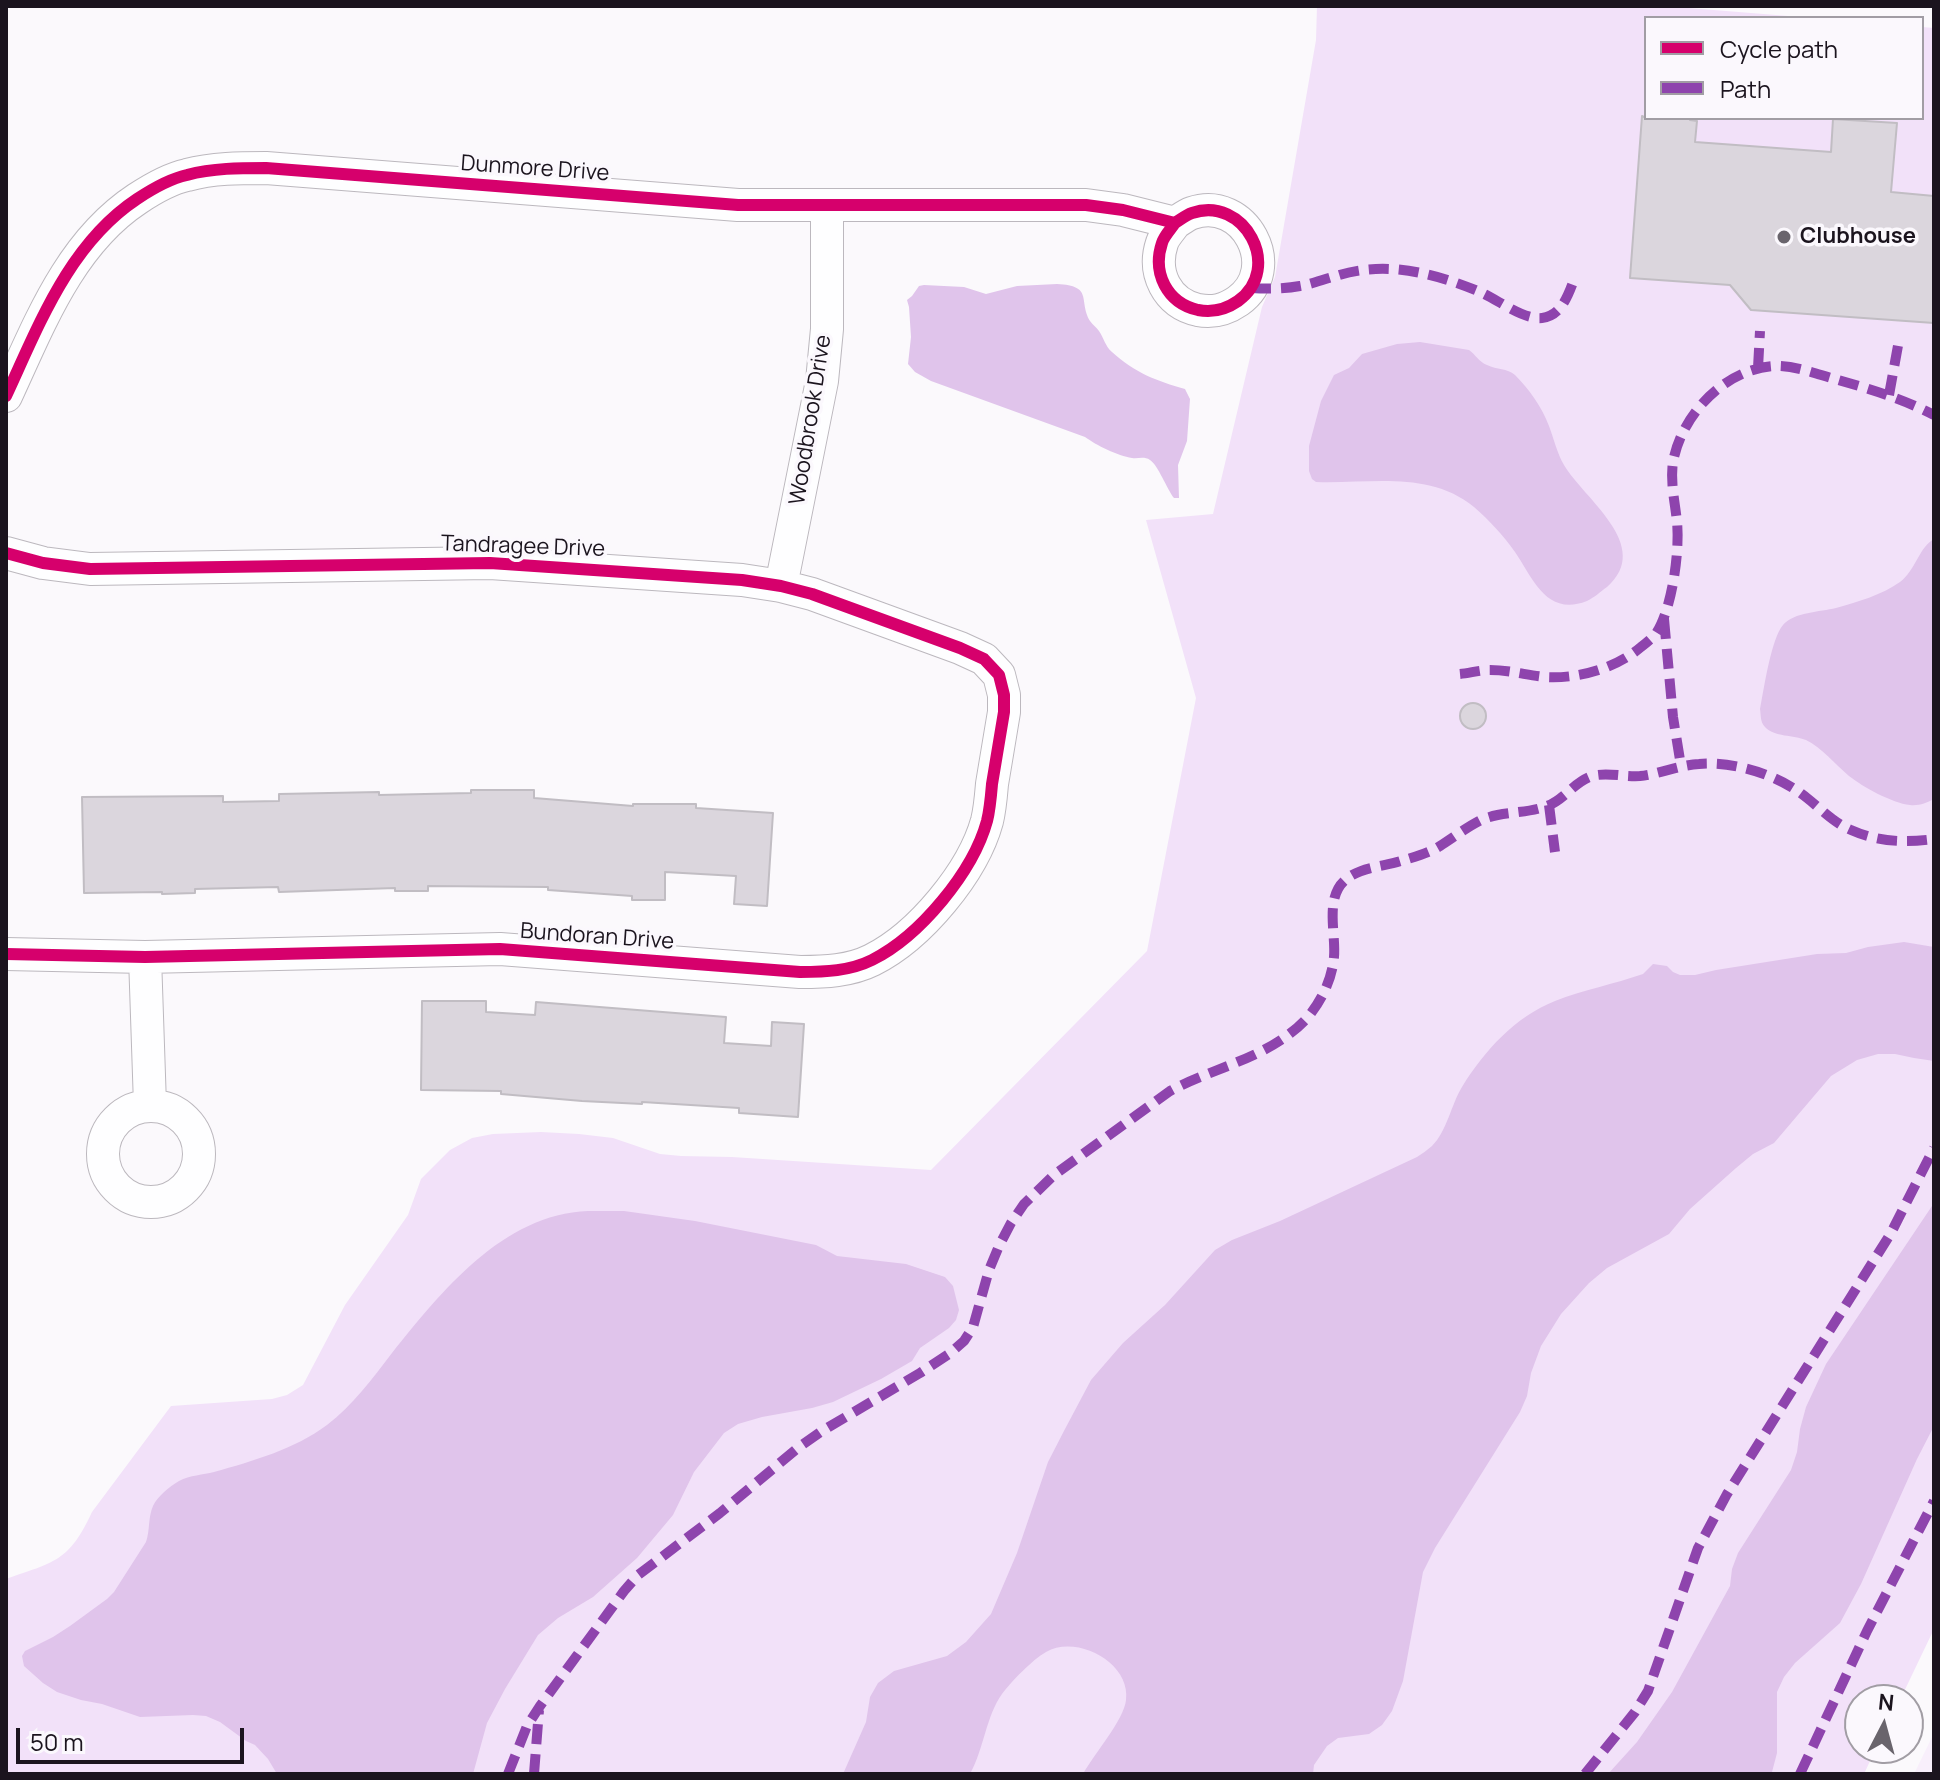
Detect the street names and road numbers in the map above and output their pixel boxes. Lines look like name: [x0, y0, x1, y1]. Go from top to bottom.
street label: Dunmore Drive: [460, 151, 610, 187]
street label: Woodbrook Drive: [785, 333, 837, 507]
street label: Tandragee Drive: [441, 531, 605, 563]
street label: Bundoran Drive: [519, 918, 675, 956]

